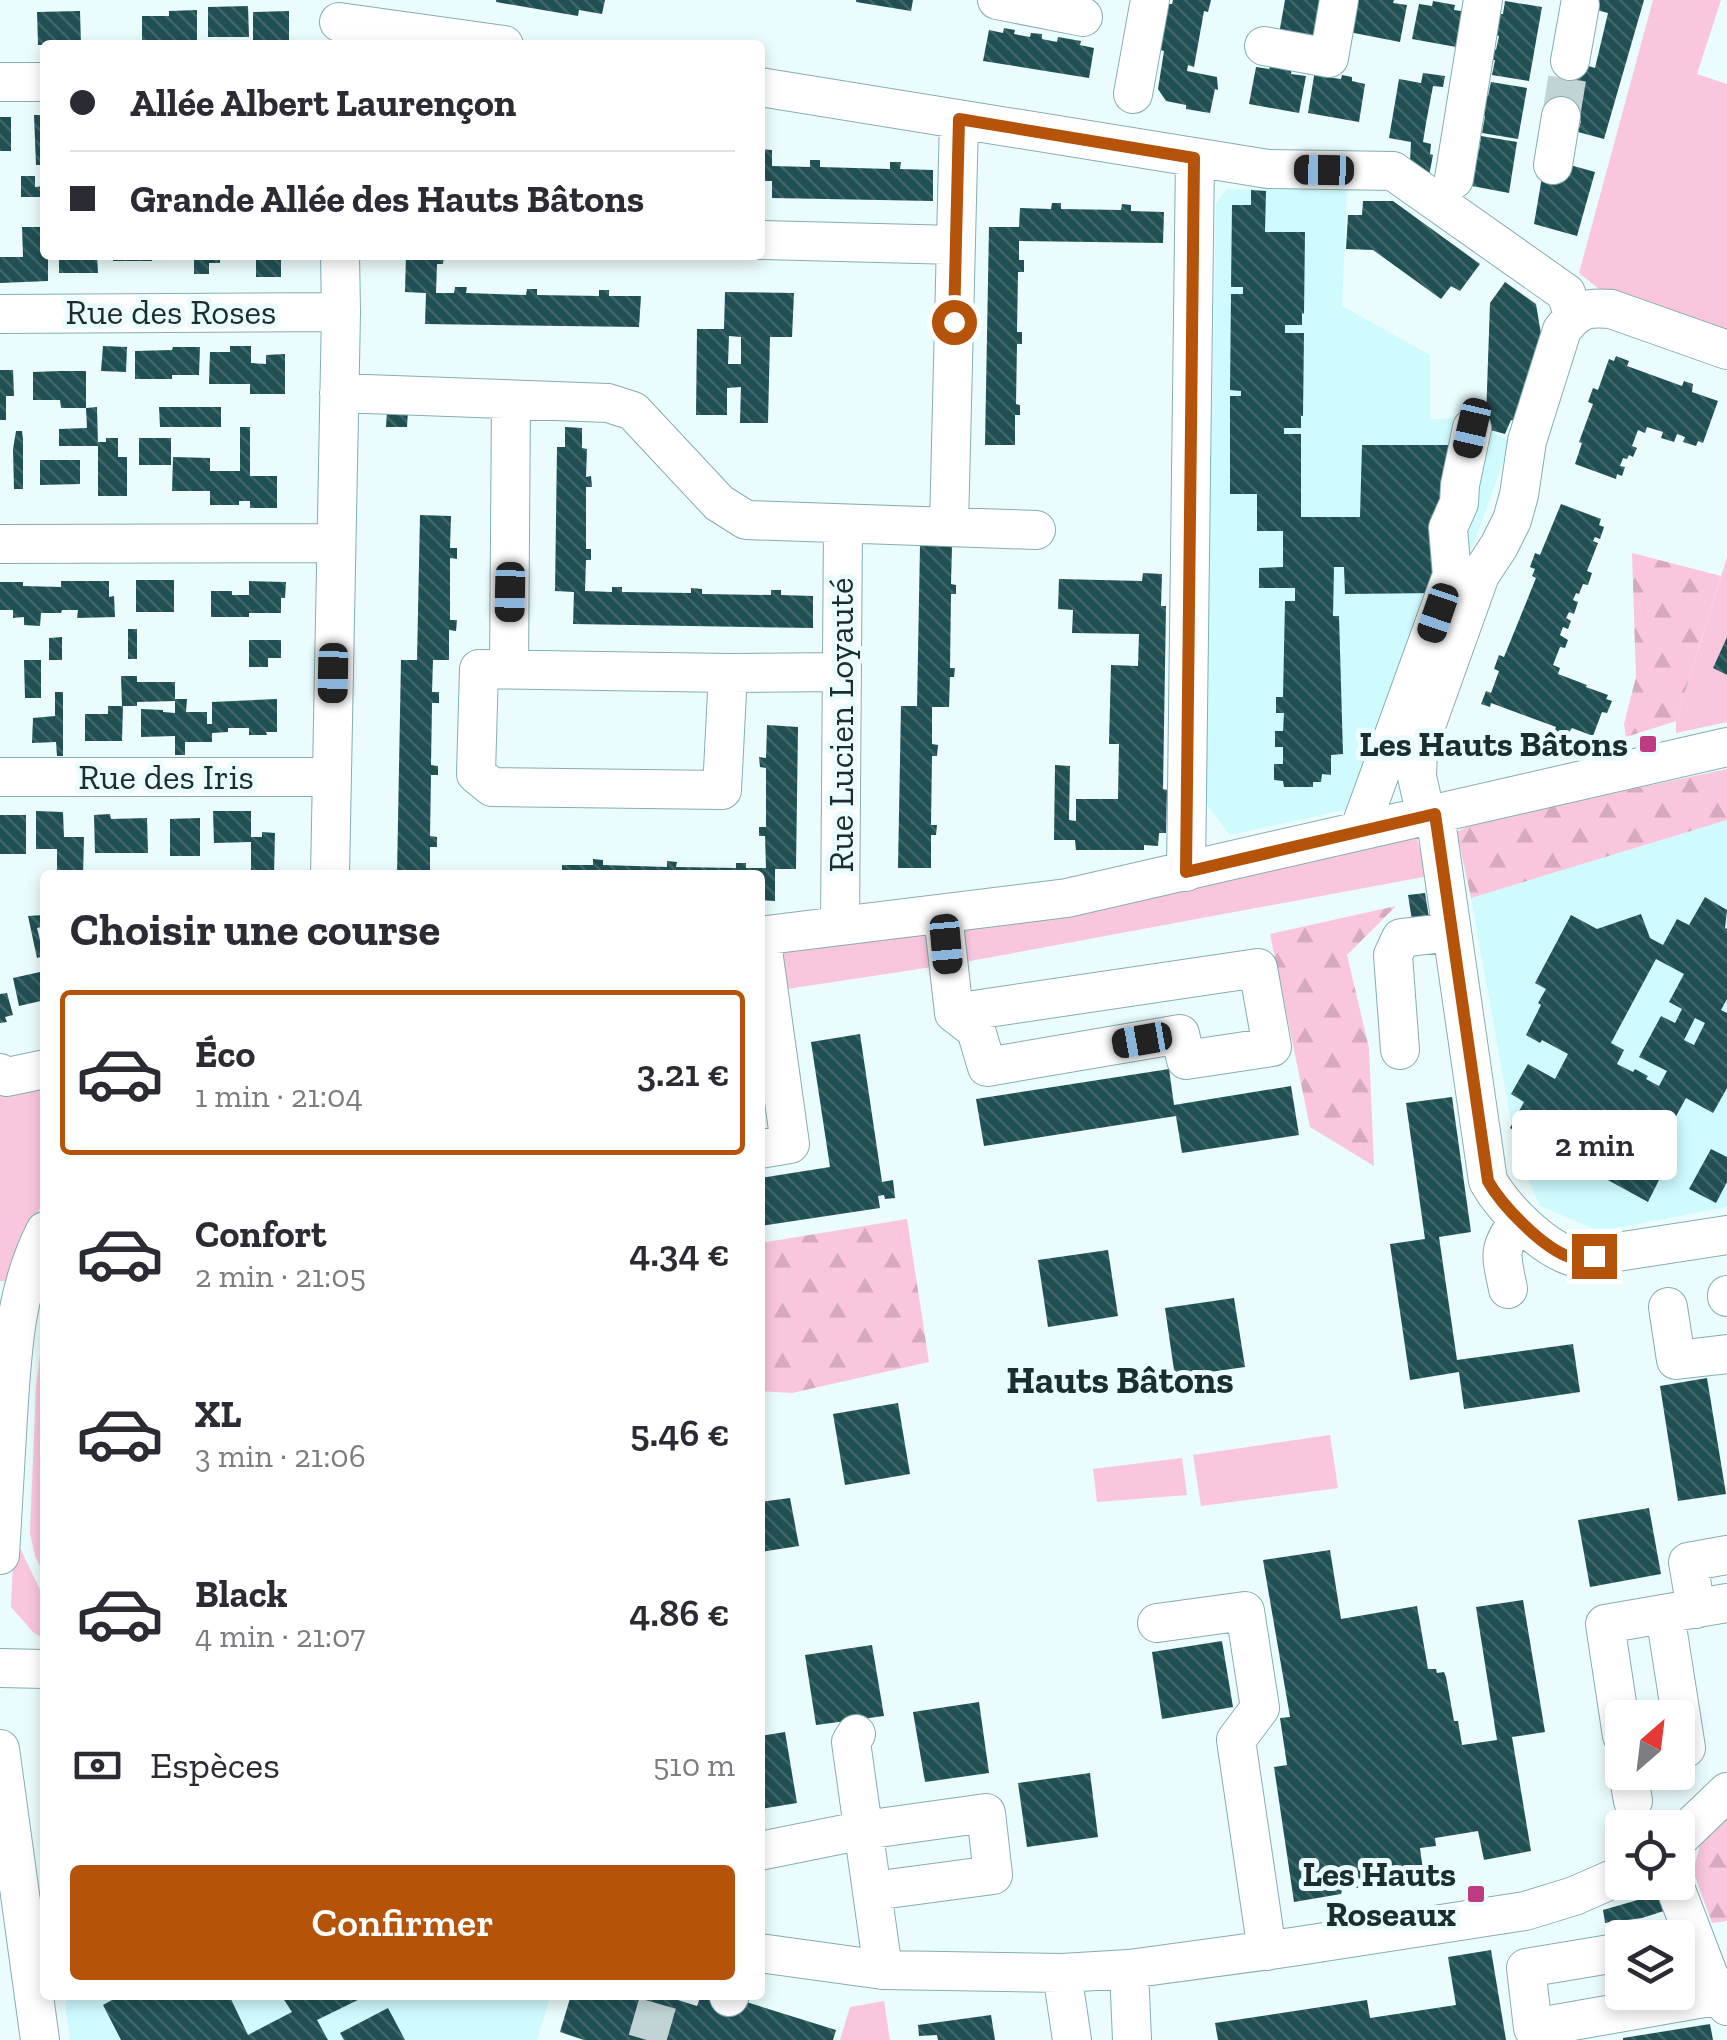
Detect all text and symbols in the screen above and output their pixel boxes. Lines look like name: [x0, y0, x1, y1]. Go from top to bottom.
text: Allée Albert Laurençon: [130, 80, 516, 126]
car: [1294, 154, 1354, 186]
text: Grande Allée des Hauts Bâtons: [130, 176, 644, 222]
street label: Rue des Roses: [66, 291, 276, 333]
route start: [932, 300, 977, 345]
car: [1451, 395, 1493, 461]
car: [494, 562, 526, 622]
street label: Rue Lucien Loyauté: [820, 578, 862, 872]
car: [1414, 580, 1462, 646]
car: [317, 643, 349, 703]
place label: Les Hauts Bâtons: [1359, 723, 1628, 765]
marker: Les Hauts Bâtons: [1637, 733, 1659, 755]
street label: Rue des Iris: [78, 756, 254, 798]
text: Choisir une course: [70, 903, 440, 957]
car: [928, 913, 964, 975]
car: [1110, 1020, 1174, 1060]
icon: car: [75, 1028, 165, 1118]
text: Éco: [195, 1031, 255, 1077]
text: 3.21 €: [636, 1050, 730, 1096]
text: 1 min · 21:04: [195, 1077, 363, 1115]
callout: 2 min: [1512, 1111, 1676, 1181]
text: 2 min: [1555, 1126, 1634, 1164]
icon: car: [75, 1208, 165, 1298]
text: Confort: [195, 1211, 326, 1257]
text: 4.34 €: [629, 1230, 730, 1276]
route end: [1572, 1234, 1617, 1279]
text: 2 min · 21:05: [195, 1257, 366, 1295]
district label: Hauts Bâtons: [1006, 1357, 1234, 1403]
icon: car: [75, 1388, 165, 1478]
text: XL: [195, 1391, 242, 1437]
text: 5.46 €: [630, 1410, 730, 1456]
text: 3 min · 21:06: [195, 1437, 366, 1475]
icon: car: [75, 1568, 165, 1658]
text: Black: [195, 1571, 288, 1617]
text: 4.86 €: [629, 1590, 730, 1636]
text: 4 min · 21:07: [195, 1617, 365, 1655]
north arrow: [1605, 1700, 1695, 1790]
map controls: [1605, 1700, 1695, 2010]
icon: cash: [70, 1738, 125, 1793]
text: Espèces: [150, 1742, 280, 1788]
text: 510 m: [653, 1746, 735, 1784]
button: locate: [1605, 1810, 1695, 1900]
place label: Les Hauts Roseaux: [1302, 1853, 1456, 1935]
button: Confirmer: [70, 1865, 735, 1980]
marker: Les Hauts Roseaux: [1465, 1883, 1487, 1905]
button: layers: [1605, 1920, 1695, 2010]

